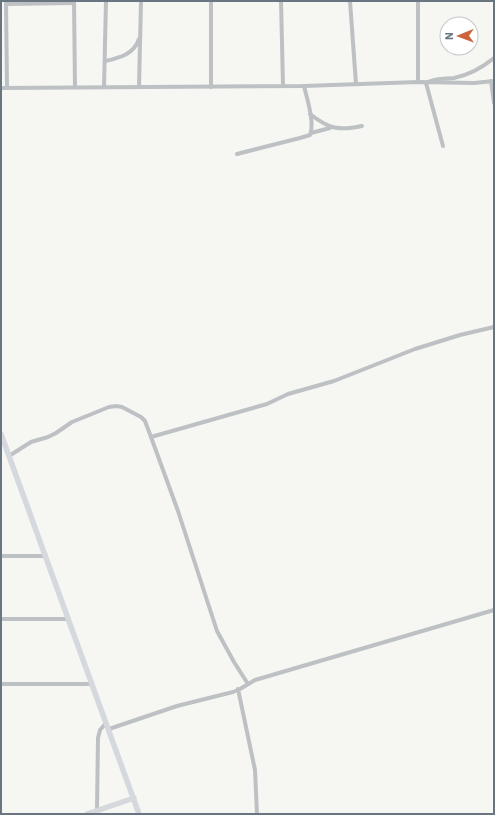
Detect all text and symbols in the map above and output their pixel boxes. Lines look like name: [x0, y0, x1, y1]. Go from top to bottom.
north arrow: [439, 16, 479, 56]
text: N: [442, 32, 456, 40]

